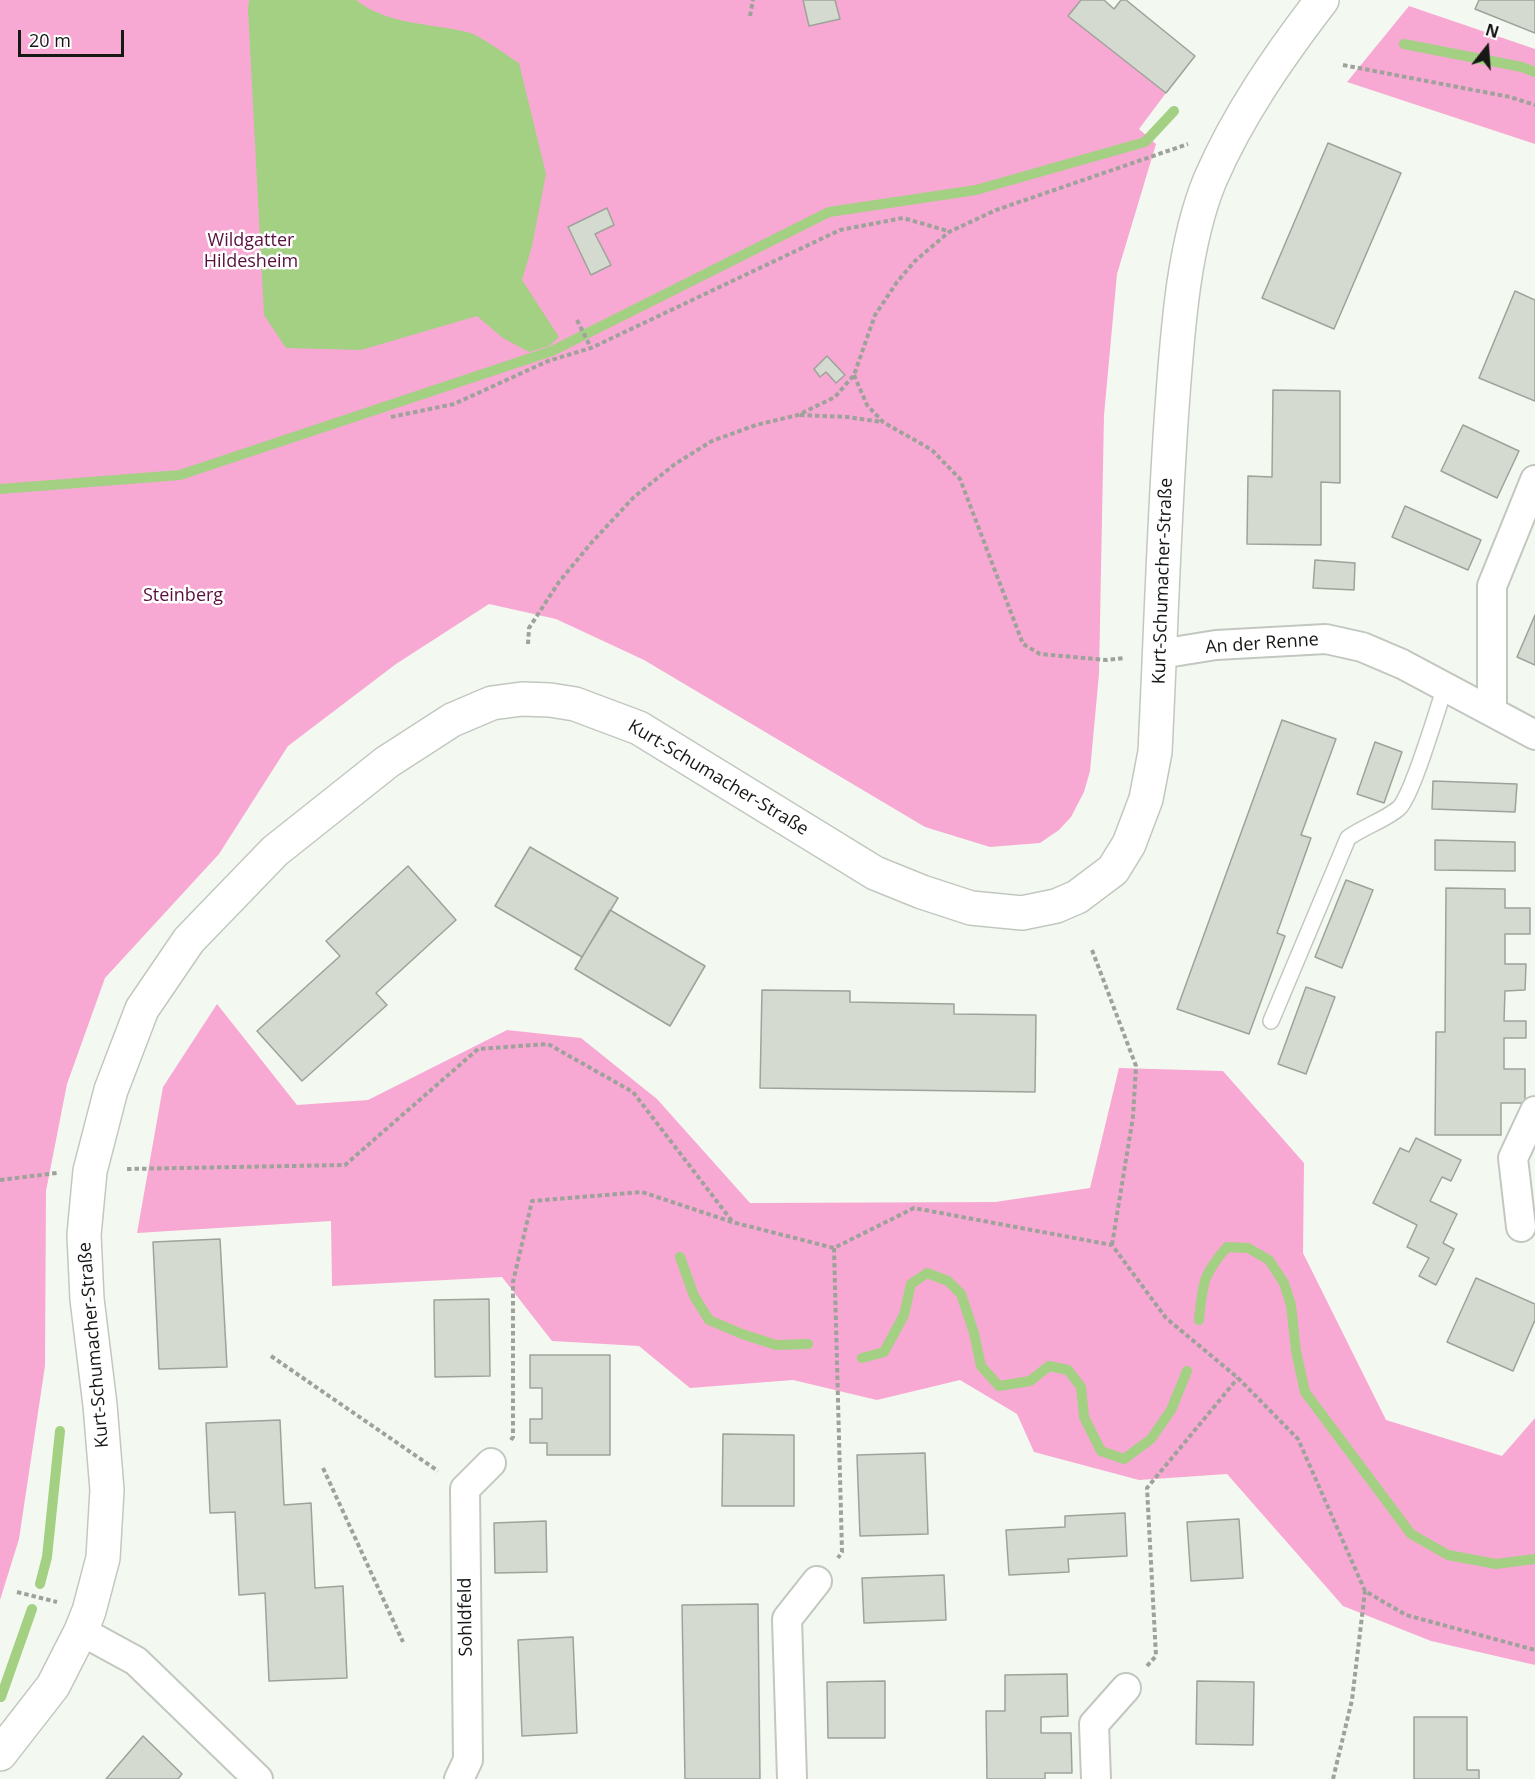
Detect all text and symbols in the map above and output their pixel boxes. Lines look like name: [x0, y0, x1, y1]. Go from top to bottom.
scale bar: [21, 18, 128, 56]
north arrow: [1457, 18, 1517, 78]
text: N: [1483, 18, 1502, 43]
text: 20 m: [29, 28, 71, 52]
park label: Wildgatter Hildesheim: [204, 230, 298, 272]
street label: Kurt-Schumacher-Straße: [1149, 477, 1177, 685]
park label: Steinberg: [143, 585, 223, 607]
street label: An der Renne: [1205, 629, 1319, 659]
street label: Kurt-Schumacher-Straße: [624, 716, 812, 840]
street label: Kurt-Schumacher-Straße: [74, 1241, 114, 1449]
street label: Sohldfeld: [455, 1577, 477, 1657]

